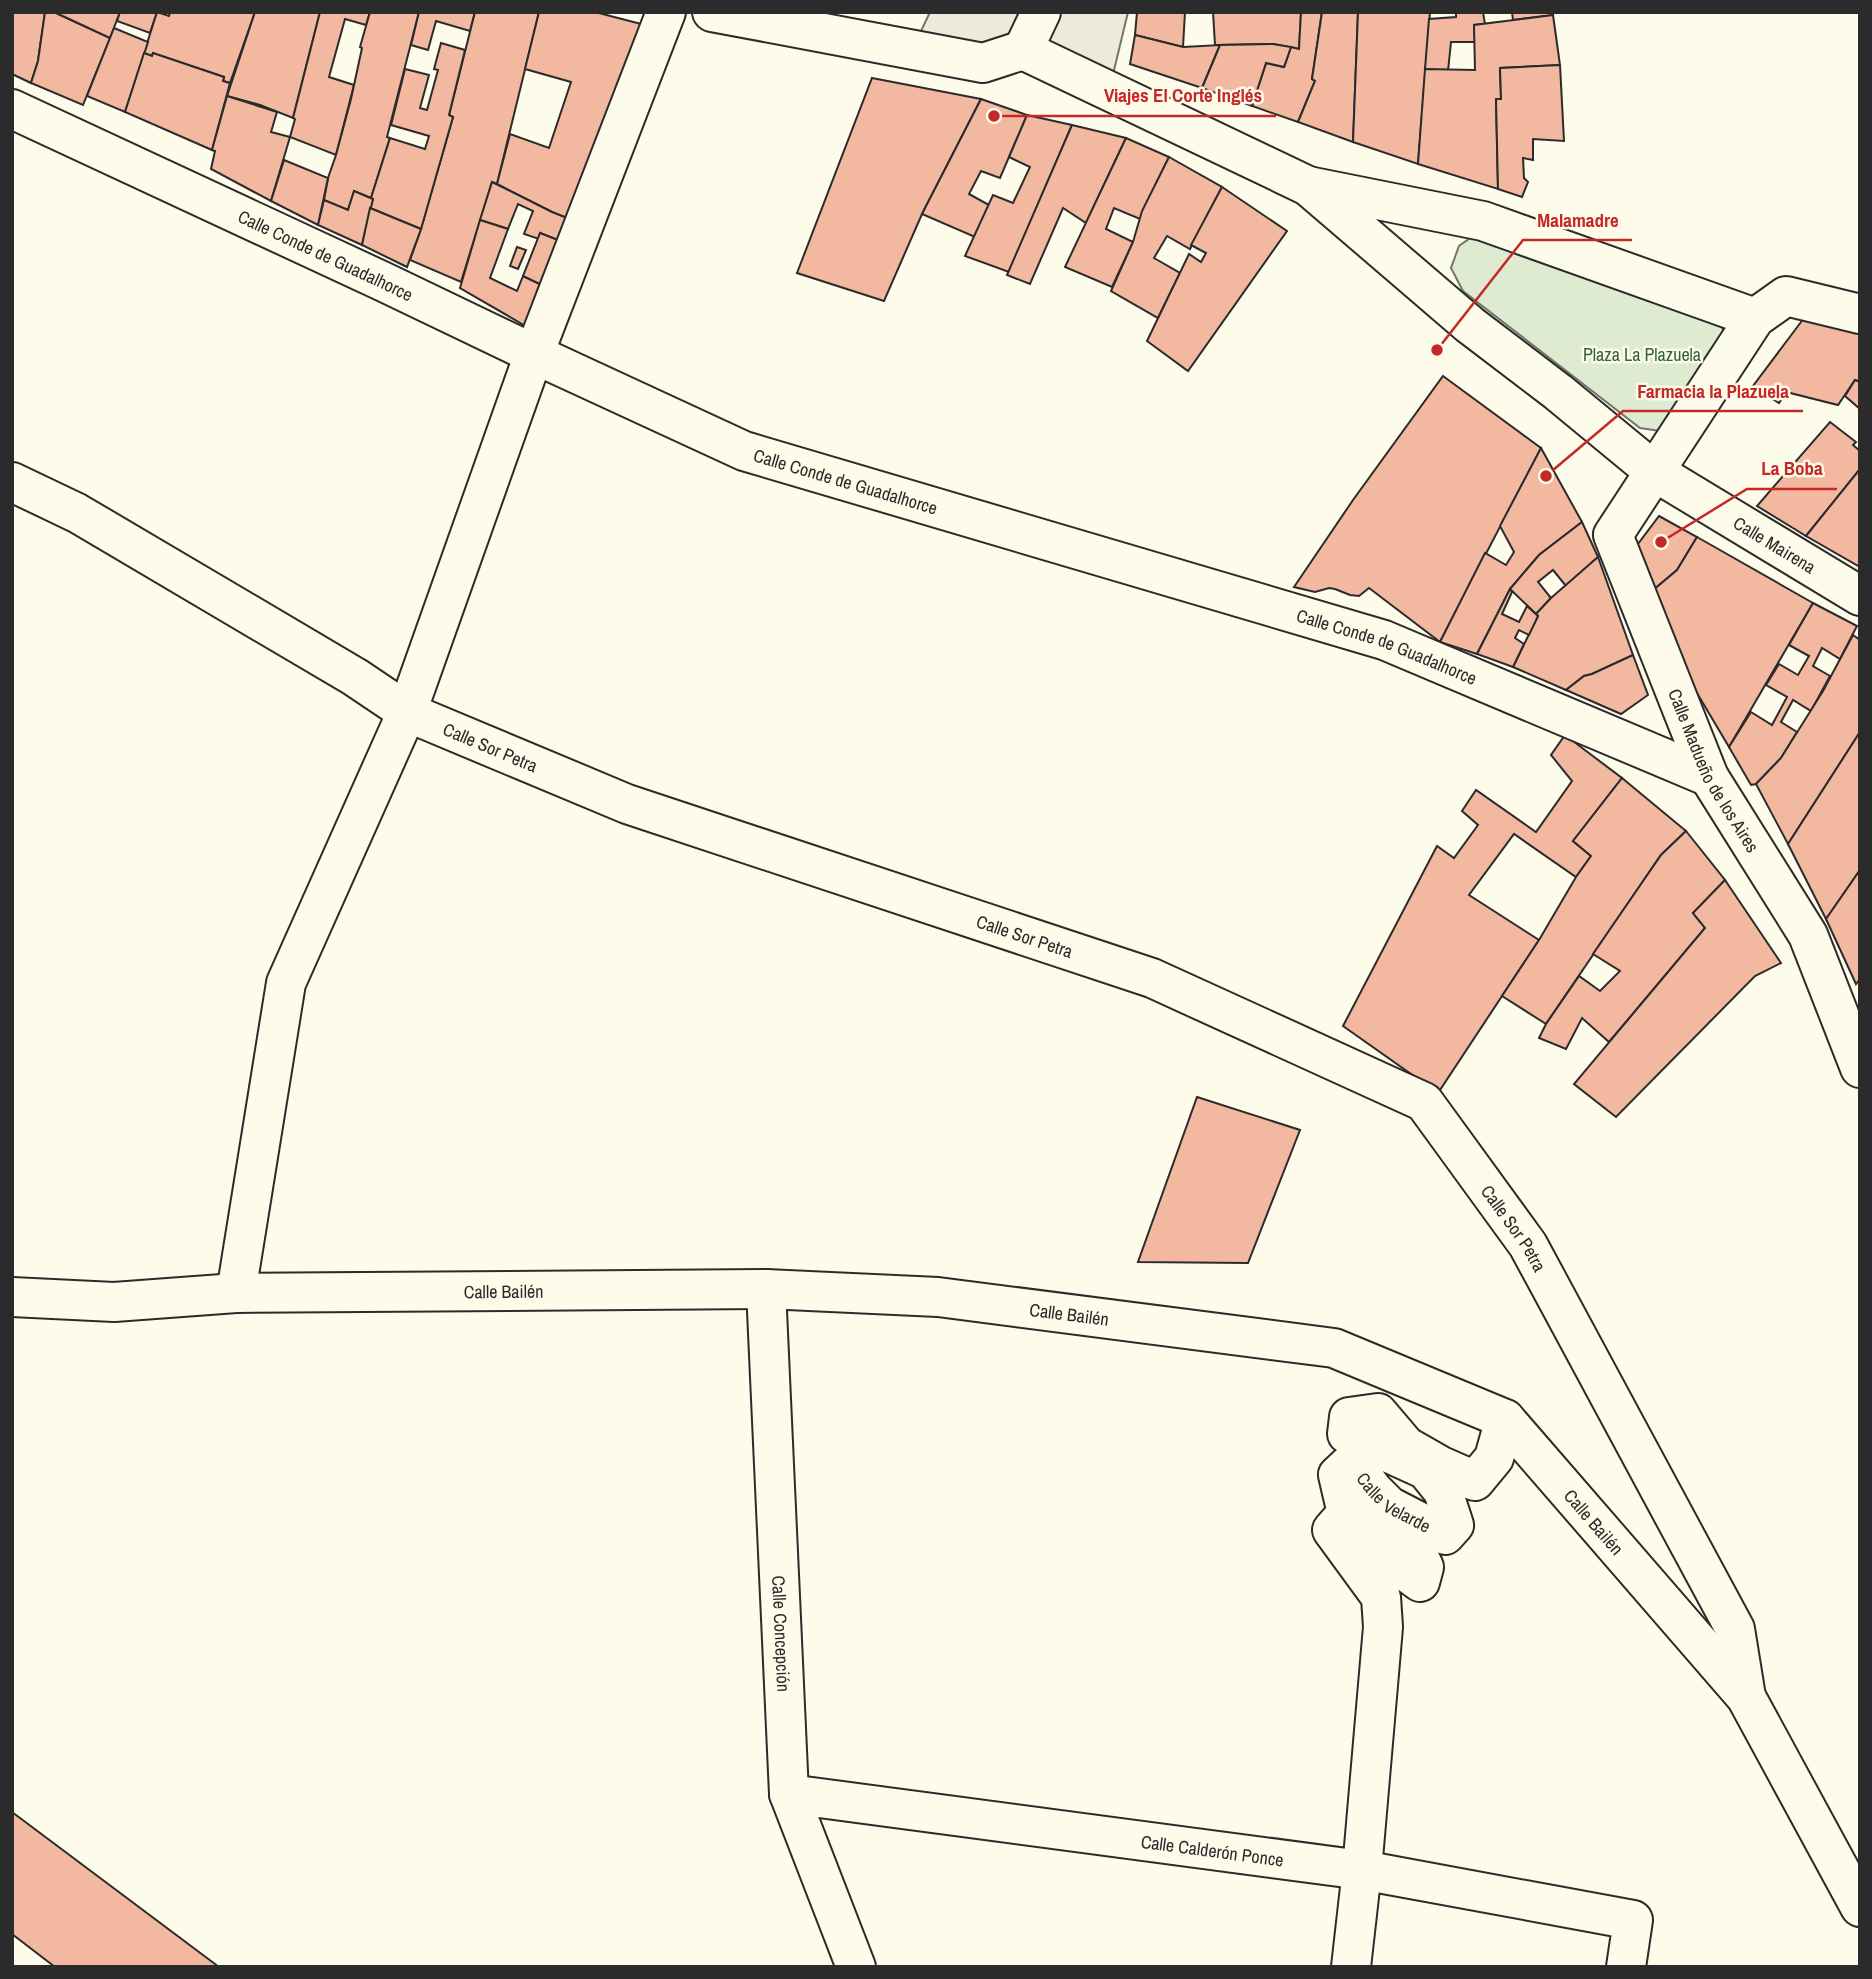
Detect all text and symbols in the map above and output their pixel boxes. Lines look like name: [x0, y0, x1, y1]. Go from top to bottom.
callout: Viajes El Corte Inglés: [1090, 76, 1276, 116]
text: Viajes El Corte Inglés: [1104, 82, 1262, 108]
callout: Malamadre: [1523, 200, 1632, 240]
street label: Calle Conde de Guadalhorce: [234, 203, 417, 307]
text: Malamadre: [1537, 207, 1619, 233]
park label: Plaza La Plazuela: [1583, 342, 1701, 367]
callout: Farmacia la Plazuela: [1623, 371, 1803, 411]
text: Farmacia la Plazuela: [1637, 378, 1789, 404]
street label: Calle Conde de Guadalhorce: [751, 442, 941, 520]
callout: La Boba: [1747, 449, 1837, 489]
text: La Boba: [1761, 455, 1823, 481]
street label: Calle Mairena: [1729, 510, 1821, 579]
street label: Calle Conde de Guadalhorce: [1294, 602, 1481, 690]
street label: Calle Madueño de los Aires: [1663, 685, 1766, 857]
street label: Calle Sor Petra: [439, 716, 542, 778]
street label: Calle Sor Petra: [973, 908, 1076, 963]
street label: Calle Sor Petra: [1476, 1180, 1552, 1276]
street label: Calle Bailén: [464, 1278, 543, 1304]
street label: Calle Bailén: [1028, 1296, 1110, 1331]
street label: Calle Velarde: [1351, 1467, 1435, 1538]
street label: Calle Bailén: [1558, 1483, 1630, 1560]
street label: Calle Concepción: [767, 1575, 797, 1692]
street label: Calle Calderón Ponce: [1139, 1828, 1285, 1872]

